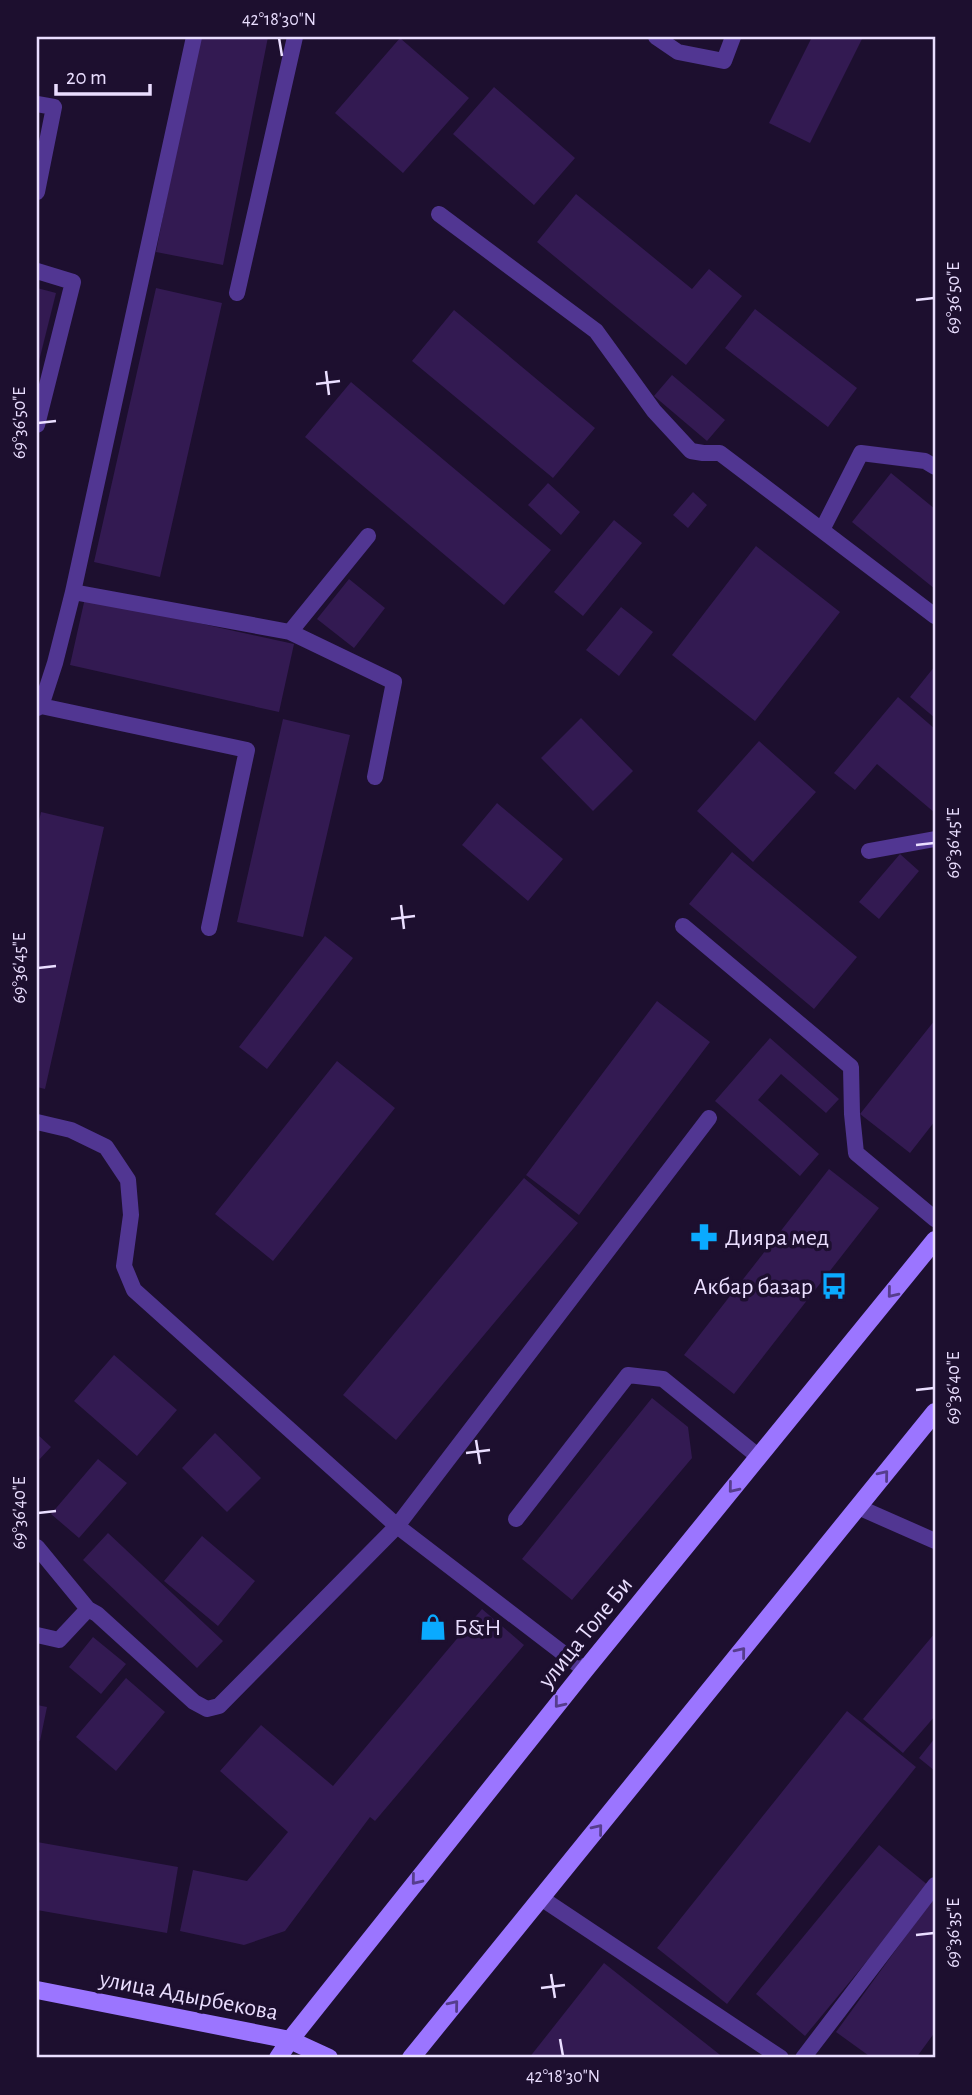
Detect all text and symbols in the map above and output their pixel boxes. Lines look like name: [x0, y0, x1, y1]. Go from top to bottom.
text: 42°18'30"N: [242, 11, 316, 29]
scale bar: [56, 52, 150, 96]
text: 20 m: [66, 67, 107, 88]
text: 69°36'50"E: [945, 262, 963, 334]
text: 69°36'50"E: [11, 387, 29, 459]
text: 69°36'45"E: [945, 807, 963, 878]
text: 69°36'45"E: [11, 932, 29, 1003]
pharmacy icon: Дияра мед: [689, 1222, 719, 1252]
place label: Дияра мед: [725, 1226, 829, 1250]
bus stop icon: Акбар базар: [819, 1271, 849, 1301]
place label: Акбар базар: [693, 1275, 813, 1299]
one-way arrow: [888, 1285, 901, 1297]
text: 69°36'40"E: [945, 1351, 963, 1424]
one-way arrow: [876, 1470, 888, 1483]
text: 69°36'40"E: [11, 1476, 29, 1549]
one-way arrow: [729, 1481, 742, 1493]
street label: улица Толе Би: [533, 1573, 637, 1693]
shop icon: Б&Н: [418, 1612, 448, 1642]
place label: Б&Н: [454, 1616, 501, 1640]
one-way arrow: [733, 1647, 745, 1660]
one-way arrow: [555, 1695, 567, 1708]
one-way arrow: [590, 1824, 602, 1837]
one-way arrow: [412, 1873, 425, 1885]
text: 69°36'35"E: [945, 1898, 963, 1968]
street label: улица Адырбекова: [97, 1967, 280, 2025]
one-way arrow: [446, 2001, 459, 2013]
text: 42°18'30"N: [526, 2068, 600, 2086]

